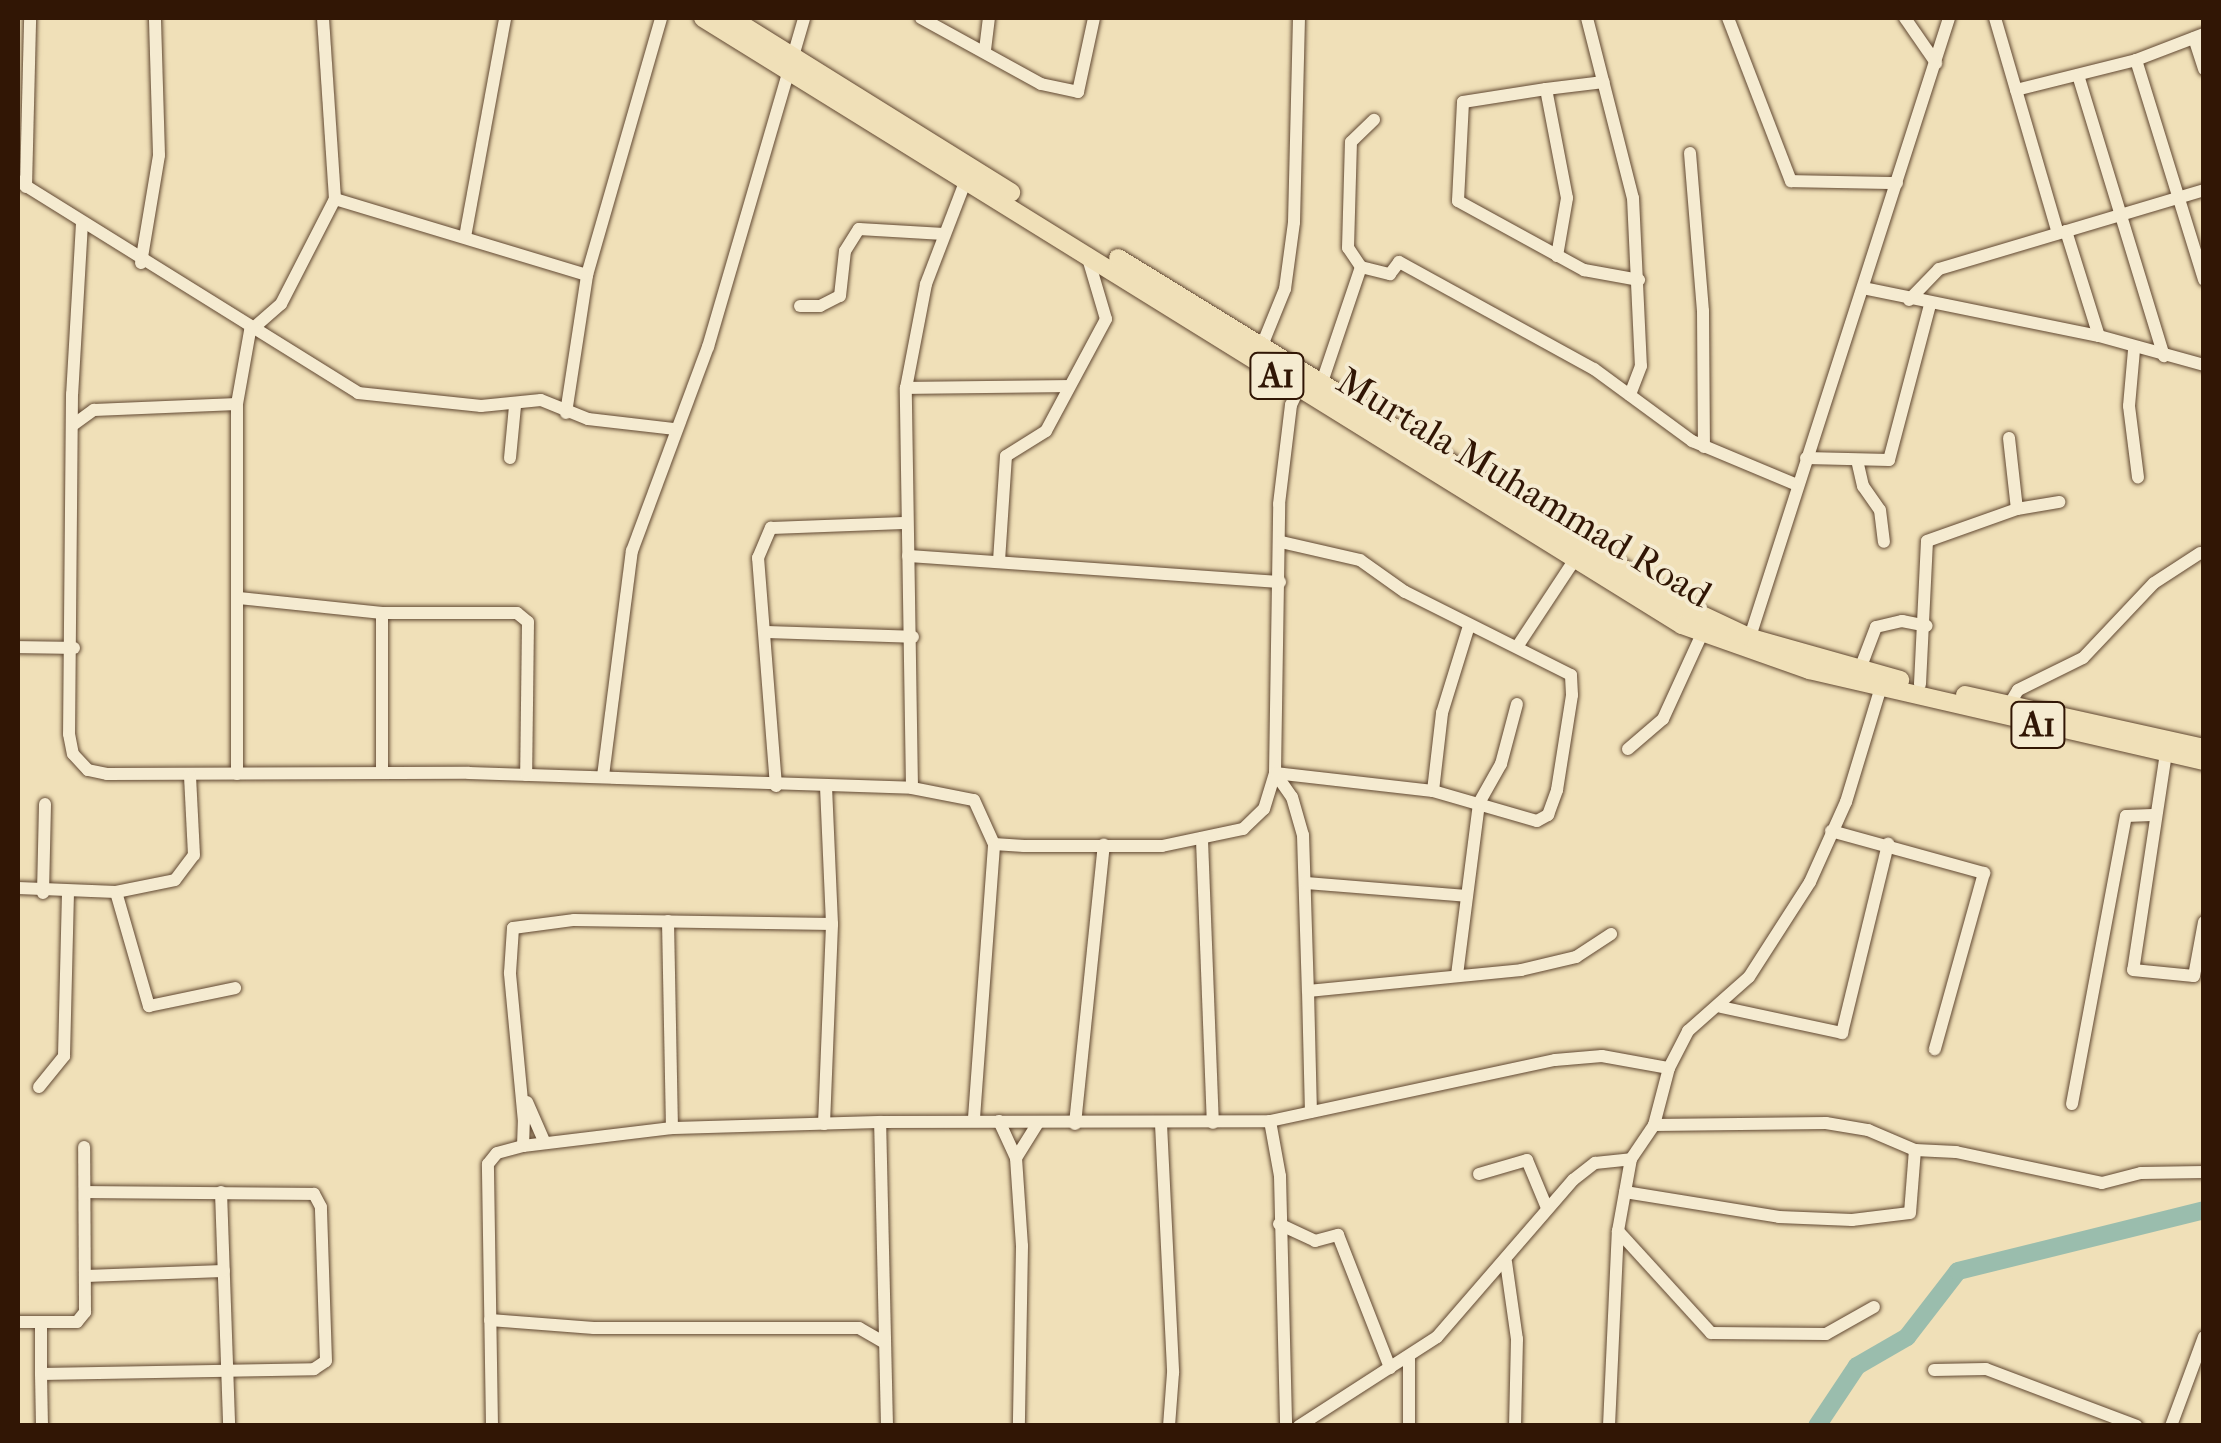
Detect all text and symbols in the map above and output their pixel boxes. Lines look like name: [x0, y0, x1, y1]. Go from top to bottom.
road number: A1: [1247, 346, 1307, 406]
street label: Murtala Muhammad Road: [1329, 358, 1719, 618]
road number: A1: [2008, 695, 2068, 755]

